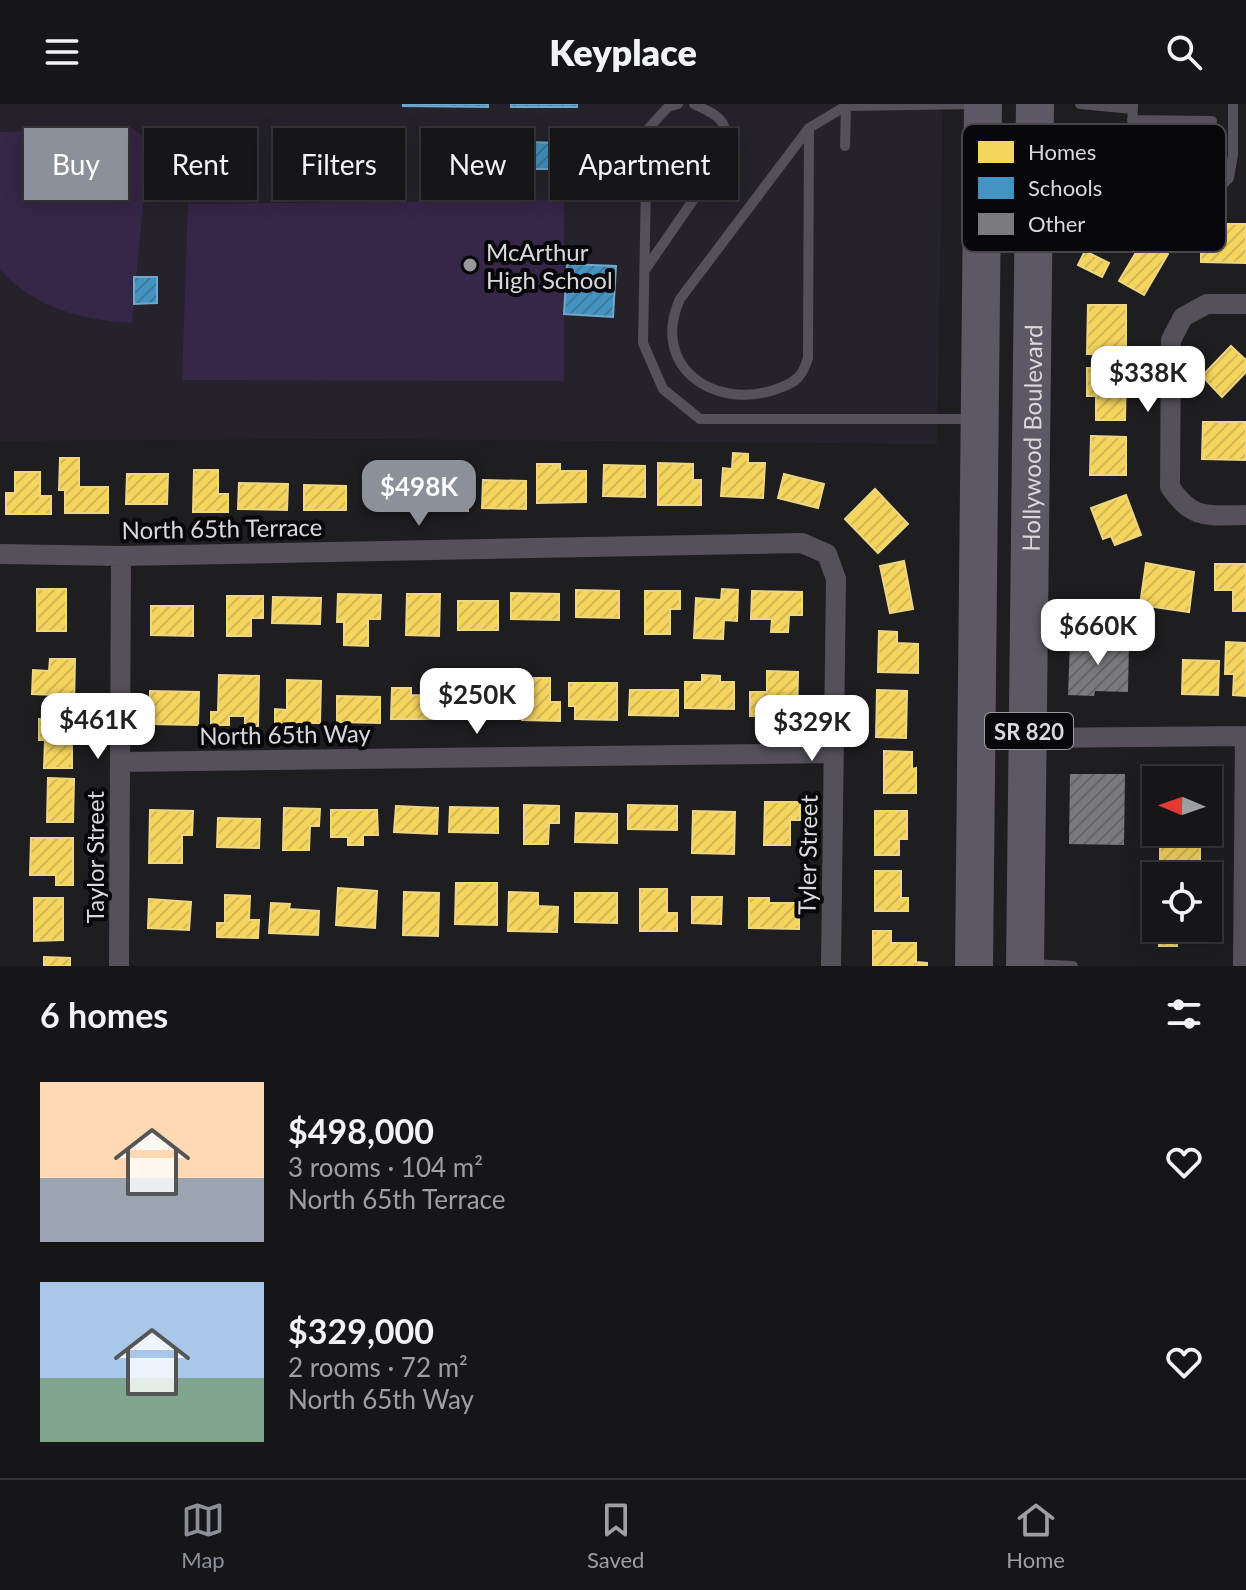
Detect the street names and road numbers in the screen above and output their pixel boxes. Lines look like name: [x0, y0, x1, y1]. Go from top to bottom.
street label: Hollywood Boulevard: [1015, 324, 1047, 552]
street label: North 65th Terrace: [121, 512, 323, 544]
road number: SR 820: [985, 713, 1073, 749]
street label: North 65th Way: [199, 718, 372, 750]
street label: Taylor Street: [80, 790, 109, 923]
street label: Tyler Street: [791, 794, 823, 915]

